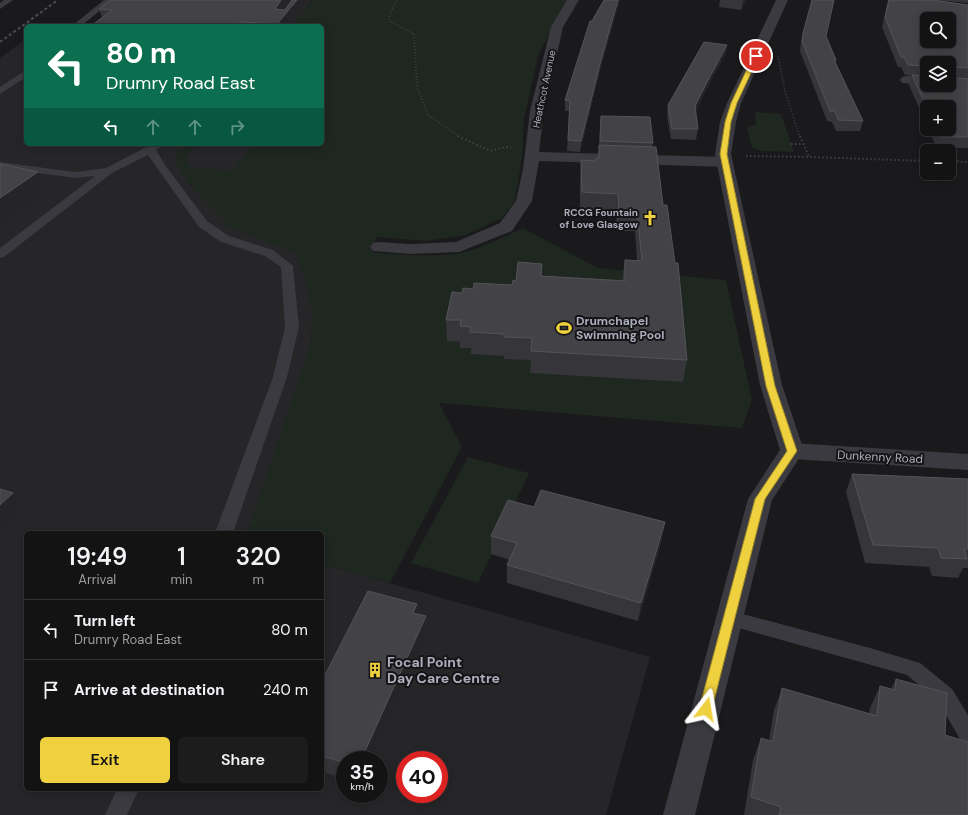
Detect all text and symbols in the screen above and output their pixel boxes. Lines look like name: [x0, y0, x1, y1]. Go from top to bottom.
map controls: [920, 12, 956, 180]
button: search: [920, 12, 956, 48]
text: 80 m: [106, 35, 176, 72]
pin: [739, 39, 773, 73]
icon: left: [40, 40, 92, 92]
icon: arrive: [745, 45, 767, 67]
street label: Heathcot Avenue: [529, 48, 559, 129]
button: layers: [920, 56, 956, 92]
text: Drumry Road East: [106, 71, 255, 95]
button: +: [920, 100, 956, 136]
icon: left: [100, 116, 122, 138]
icon: ahead: [142, 116, 164, 138]
icon: ahead: [184, 116, 206, 138]
icon: right: [226, 116, 248, 138]
button: −: [920, 144, 956, 180]
place label: RCCG Fountain of Love Glasgow: [559, 206, 639, 231]
church icon: RCCG Fountain of Love Glasgow: [641, 209, 659, 227]
place label: Drumchapel Swimming Pool: [576, 313, 665, 343]
sports icon: Drumchapel Swimming Pool: [555, 319, 573, 337]
street label: Dunkenny Road: [837, 447, 923, 467]
text: 19:49: [67, 541, 127, 572]
text: 1: [177, 541, 186, 572]
text: 320: [236, 541, 281, 572]
text: Arrival: [78, 571, 116, 588]
text: min: [170, 571, 193, 588]
text: m: [252, 571, 264, 588]
text: Turn left: [74, 611, 135, 631]
icon: left: [40, 619, 62, 641]
text: 80 m: [271, 620, 308, 640]
text: Drumry Road East: [74, 631, 182, 648]
place label: Focal Point Day Care Centre: [387, 653, 500, 687]
building icon: Focal Point Day Care Centre: [366, 661, 384, 679]
icon: arrive: [40, 679, 62, 701]
text: Arrive at destination: [74, 680, 225, 700]
text: 240 m: [263, 680, 308, 700]
position arrow: [685, 688, 727, 730]
button: Exit: [40, 737, 170, 783]
button: Share: [178, 737, 308, 783]
speed limit sign: 40: [396, 751, 448, 803]
text: 35: [350, 759, 374, 785]
text: km/h: [350, 780, 374, 793]

